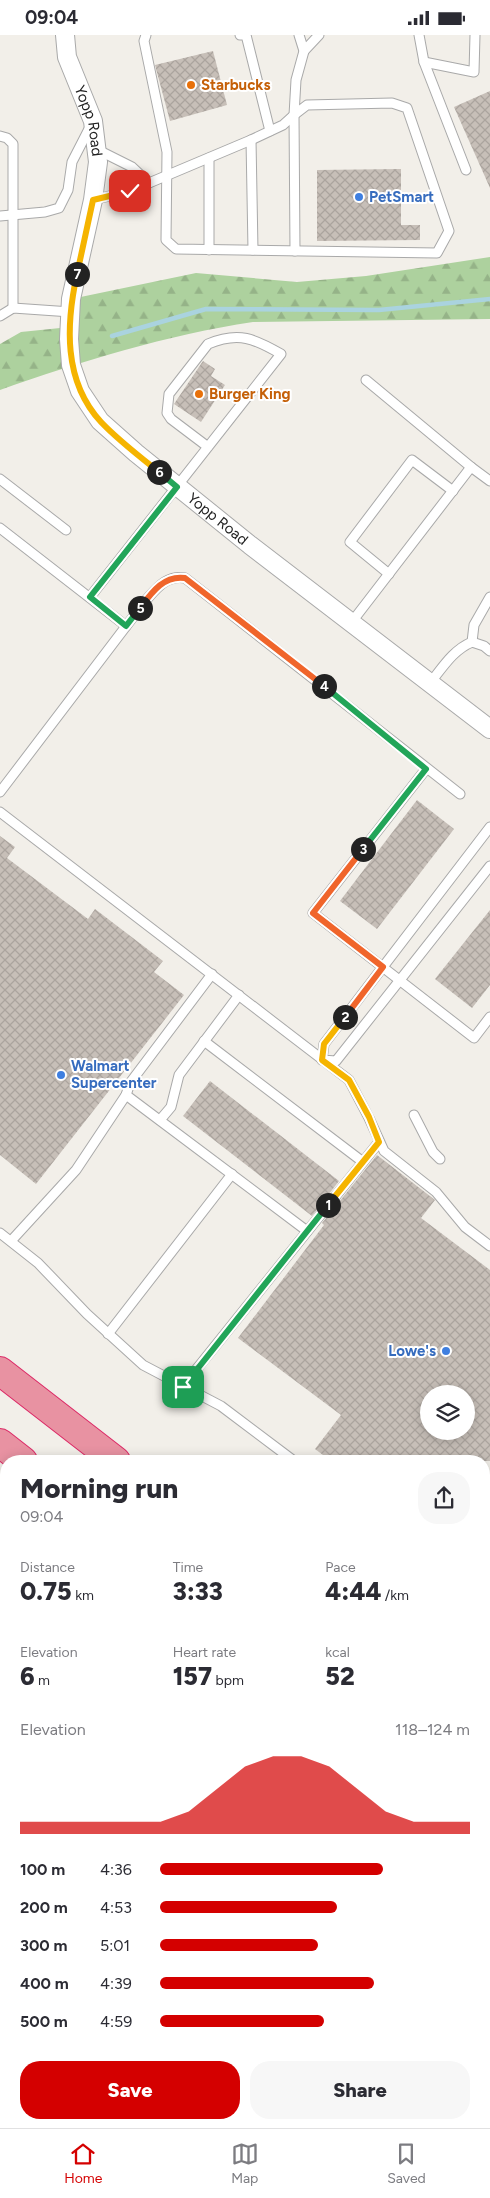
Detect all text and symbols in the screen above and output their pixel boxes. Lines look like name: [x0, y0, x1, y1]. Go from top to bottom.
text: 09:04: [25, 6, 78, 29]
place label: Starbucks: [201, 76, 270, 94]
marker: Starbucks: [185, 79, 197, 91]
street label: Yopp Road: [71, 83, 106, 157]
pin: [109, 170, 151, 212]
icon: check: [116, 177, 144, 205]
place label: PetSmart: [369, 188, 434, 206]
marker: PetSmart: [353, 191, 365, 203]
pin: 7: [64, 261, 90, 287]
text: 7: [74, 266, 81, 283]
place label: Burger King: [209, 385, 290, 403]
marker: Burger King: [193, 388, 205, 400]
pin: 6: [146, 459, 172, 485]
text: 6: [155, 464, 164, 481]
street label: Yopp Road: [184, 489, 252, 549]
pin: 5: [128, 595, 152, 621]
text: 5: [136, 600, 145, 617]
pin: 4: [312, 673, 336, 699]
text: 4: [320, 678, 329, 695]
pin: 3: [350, 837, 376, 861]
text: 3: [360, 841, 367, 858]
pin: 2: [332, 1005, 358, 1029]
text: 2: [341, 1009, 350, 1026]
place label: Walmart Supercenter: [71, 1057, 157, 1092]
marker: Walmart Supercenter: [55, 1069, 67, 1081]
pin: 1: [316, 1193, 340, 1217]
text: 1: [326, 1197, 331, 1214]
place label: Lowe's: [388, 1342, 436, 1360]
marker: Lowe's: [440, 1345, 452, 1357]
pin: [162, 1366, 204, 1408]
icon: arrive: [169, 1373, 197, 1401]
map controls: [420, 1385, 475, 1440]
button: layers: [420, 1385, 475, 1440]
text: Morning run: [20, 1471, 178, 1505]
button: share: [418, 1472, 470, 1524]
text: 09:04: [20, 1507, 64, 1526]
text: Distance: [20, 1559, 75, 1576]
text: Time: [173, 1559, 203, 1576]
text: Pace: [325, 1559, 356, 1576]
text: 0.75: [20, 1576, 72, 1606]
text: 3:33: [173, 1576, 223, 1606]
text: 4:44: [325, 1576, 381, 1606]
text: km: [72, 1587, 94, 1604]
text: /km: [381, 1587, 409, 1604]
text: Elevation: [20, 1644, 78, 1661]
text: Heart rate: [173, 1644, 236, 1661]
text: kcal: [325, 1644, 350, 1661]
text: 6: [20, 1661, 35, 1691]
text: 157: [173, 1661, 212, 1691]
text: 52: [325, 1661, 355, 1691]
text: m: [35, 1672, 50, 1689]
text: bpm: [212, 1672, 244, 1689]
text: Elevation: [20, 1720, 86, 1739]
text: 118–124 m: [395, 1720, 470, 1739]
text: 100 m: [20, 1860, 65, 1879]
text: 4:36: [100, 1860, 132, 1879]
text: 200 m: [20, 1898, 68, 1917]
text: 4:53: [100, 1898, 132, 1917]
text: 300 m: [20, 1936, 67, 1955]
text: 5:01: [100, 1936, 130, 1955]
text: 400 m: [20, 1974, 69, 1993]
text: 4:39: [100, 1974, 132, 1993]
text: 500 m: [20, 2012, 68, 2031]
text: 4:59: [100, 2012, 132, 2031]
button: Save: [20, 2061, 240, 2119]
button: Share: [250, 2061, 470, 2119]
tab: Home: [64, 2140, 102, 2187]
tab: Map: [231, 2140, 259, 2187]
tab: Saved: [387, 2140, 426, 2187]

